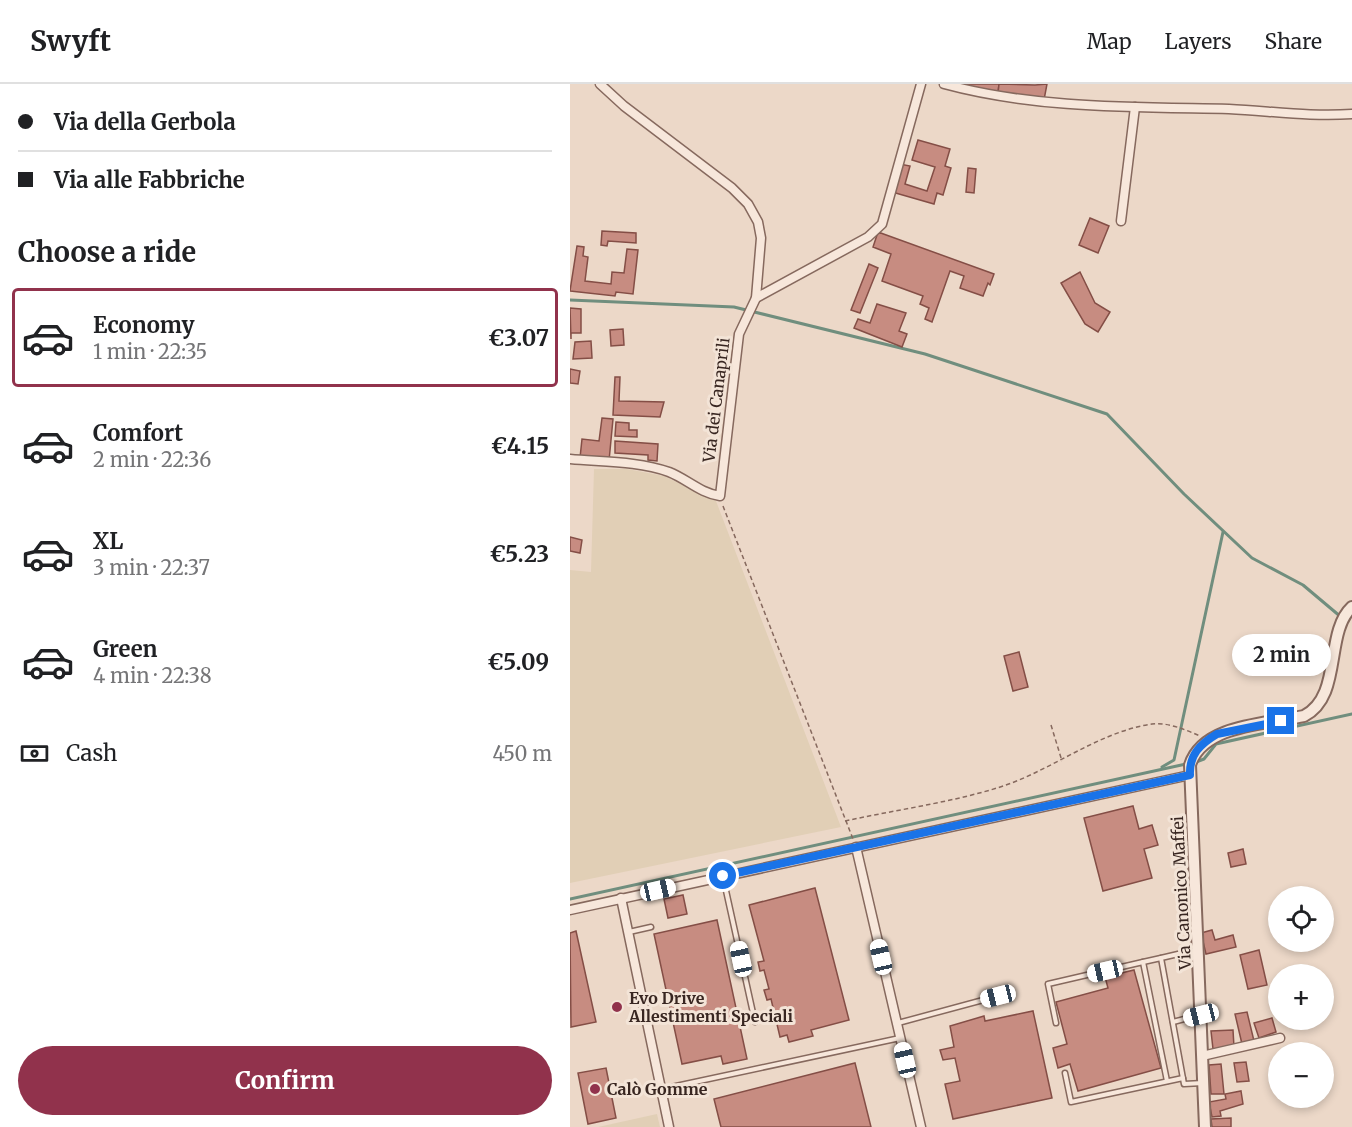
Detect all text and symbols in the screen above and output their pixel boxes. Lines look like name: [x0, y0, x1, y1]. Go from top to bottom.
text: Swyft: [30, 23, 111, 59]
text: Map: [1087, 28, 1132, 55]
text: Layers: [1165, 28, 1232, 55]
text: Share: [1265, 28, 1322, 55]
text: Via della Gerbola: [54, 108, 236, 136]
text: Via alle Fabbriche: [54, 166, 245, 194]
text: Choose a ride: [18, 235, 196, 269]
icon: car: [21, 311, 75, 365]
text: Economy: [93, 311, 194, 339]
text: €3.07: [488, 324, 549, 352]
street label: Via dei Canaprili: [698, 336, 734, 465]
text: 1 min · 22:35: [93, 339, 207, 364]
icon: car: [21, 419, 75, 473]
text: Comfort: [93, 419, 183, 447]
text: €4.15: [491, 432, 549, 460]
text: 2 min · 22:36: [93, 447, 211, 472]
icon: car: [21, 527, 75, 581]
text: XL: [93, 527, 123, 555]
text: €5.23: [489, 540, 549, 568]
text: 3 min · 22:37: [93, 555, 210, 580]
callout: 2 min: [1232, 634, 1330, 676]
icon: car: [21, 635, 75, 689]
text: Green: [93, 635, 157, 663]
text: 2 min: [1253, 642, 1310, 667]
text: €5.09: [487, 648, 549, 676]
text: 4 min · 22:38: [93, 663, 212, 688]
route end: [1267, 707, 1294, 734]
icon: cash: [18, 737, 51, 770]
text: Cash: [66, 739, 117, 767]
text: 450 m: [493, 741, 552, 766]
street label: Via Canonico Maffei: [1167, 816, 1195, 971]
route start: [709, 862, 736, 889]
car: [638, 877, 678, 903]
map controls: [1268, 886, 1334, 1108]
button: locate: [1268, 886, 1334, 952]
car: [868, 937, 894, 977]
car: [728, 940, 754, 978]
car: [1085, 958, 1125, 984]
button: +: [1268, 964, 1334, 1030]
car: [978, 983, 1018, 1009]
place label: Evo Drive Allestimenti Speciali: [628, 988, 793, 1026]
marker: Evo Drive Allestimenti Speciali: [610, 1000, 624, 1014]
car: [1181, 1002, 1221, 1028]
car: [892, 1040, 918, 1080]
button: −: [1268, 1042, 1334, 1108]
button: Confirm: [18, 1046, 552, 1115]
place label: Calò Gomme: [607, 1079, 708, 1099]
marker: Calò Gomme: [588, 1082, 602, 1096]

